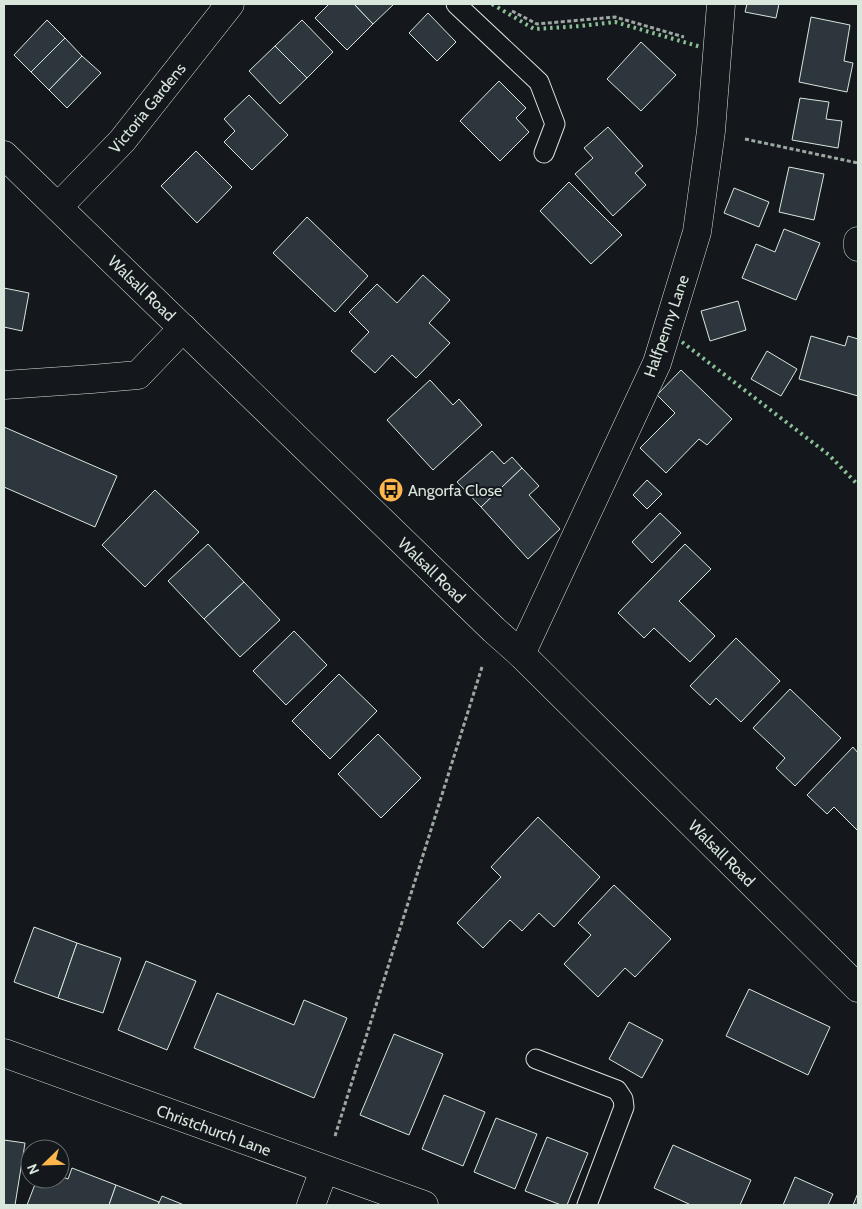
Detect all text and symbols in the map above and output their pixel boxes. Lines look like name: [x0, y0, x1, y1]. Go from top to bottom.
street label: Victoria Gardens: [105, 59, 190, 157]
street label: Walsall Road: [104, 252, 179, 325]
street label: Halfpenny Lane: [640, 272, 693, 380]
bus stop icon: Angorfa Close: [378, 477, 404, 503]
place label: Angorfa Close: [408, 481, 502, 500]
street label: Walsall Road: [394, 534, 469, 607]
street label: Walsall Road: [684, 816, 759, 891]
street label: Christchurch Lane: [154, 1101, 274, 1160]
north arrow: [20, 1139, 70, 1189]
text: N: [23, 1161, 43, 1177]

